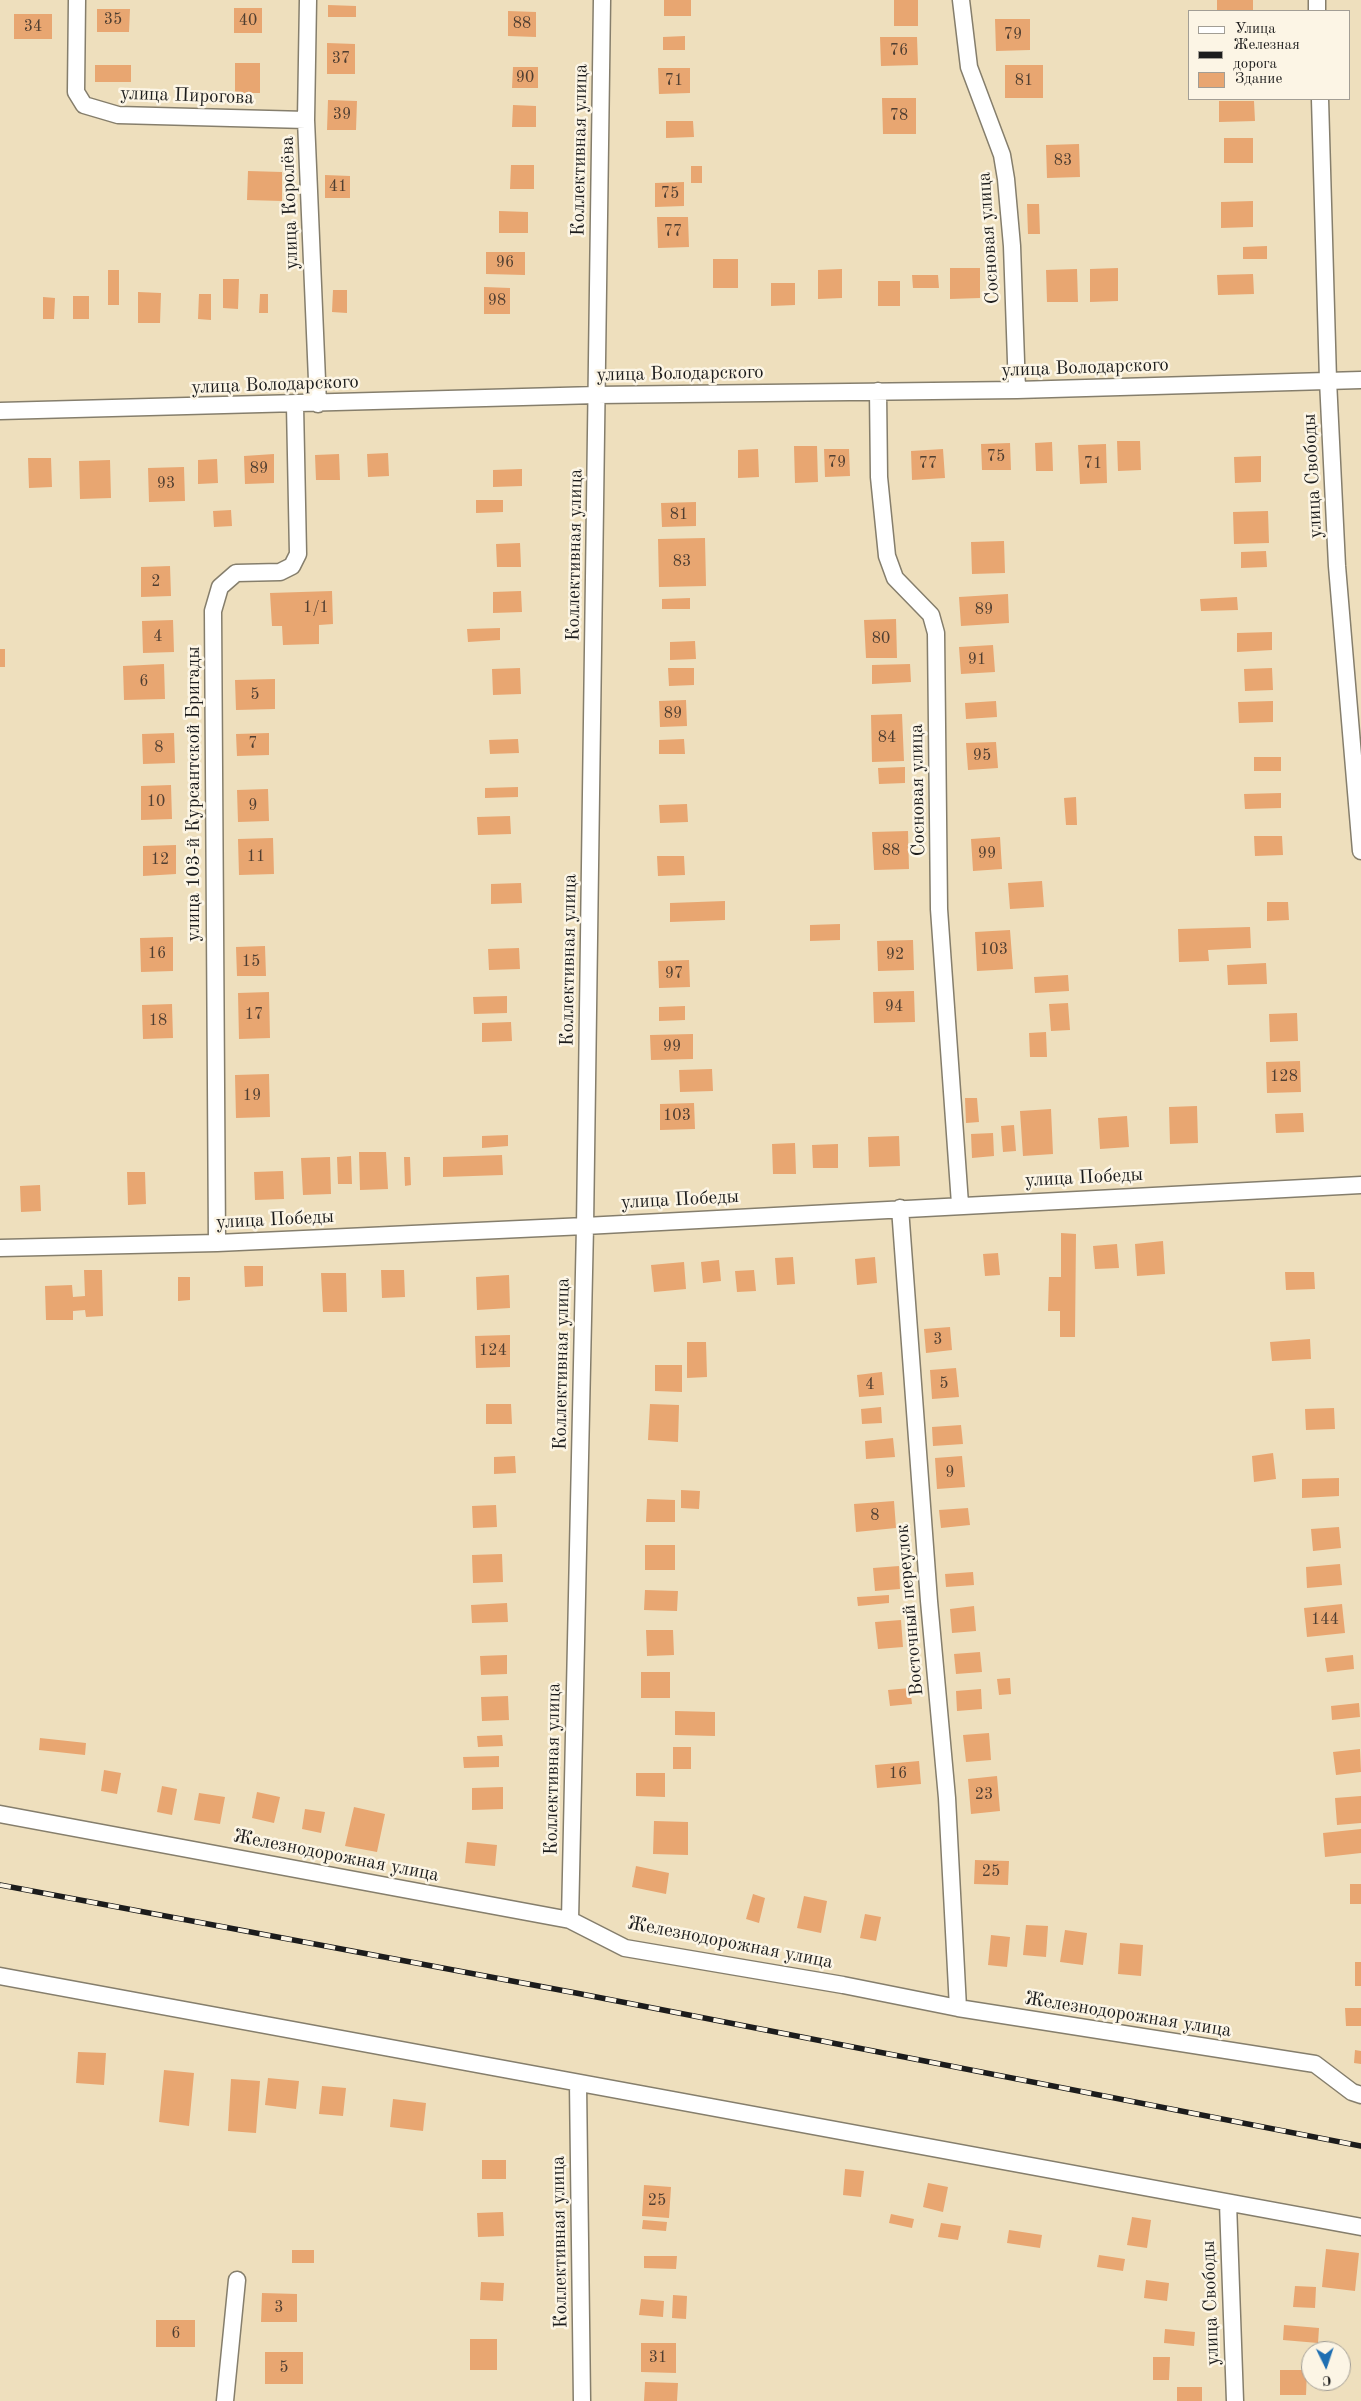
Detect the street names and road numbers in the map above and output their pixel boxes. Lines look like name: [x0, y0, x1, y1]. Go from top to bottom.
street label: Коллективная улица: [567, 64, 593, 236]
street label: улица Пирогова: [120, 82, 254, 110]
street label: улица Королёва: [276, 136, 304, 270]
street label: Сосновая улица: [973, 171, 1005, 305]
street label: улица Володарского: [1001, 354, 1169, 382]
street label: улица Володарского: [596, 361, 764, 387]
street label: улица Володарского: [191, 371, 359, 399]
street label: улица Свободы: [1298, 413, 1328, 539]
street label: Коллективная улица: [562, 469, 588, 641]
street label: улица 103-й Курсантской Бригады: [183, 646, 205, 942]
street label: Сосновая улица: [905, 724, 931, 856]
street label: Коллективная улица: [556, 874, 582, 1046]
street label: улица Победы: [1024, 1164, 1144, 1192]
street label: улица Победы: [620, 1186, 740, 1214]
street label: улица Победы: [215, 1206, 335, 1234]
street label: Коллективная улица: [549, 1278, 575, 1450]
street label: Восточный переулок: [891, 1523, 929, 1697]
street label: Коллективная улица: [540, 1683, 566, 1855]
street label: Железнодорожная улица: [231, 1825, 441, 1887]
street label: Железнодорожная улица: [625, 1912, 835, 1974]
street label: Железнодорожная улица: [1023, 1987, 1233, 2043]
street label: Коллективная улица: [547, 2156, 573, 2328]
street label: улица Свободы: [1197, 2240, 1225, 2366]

